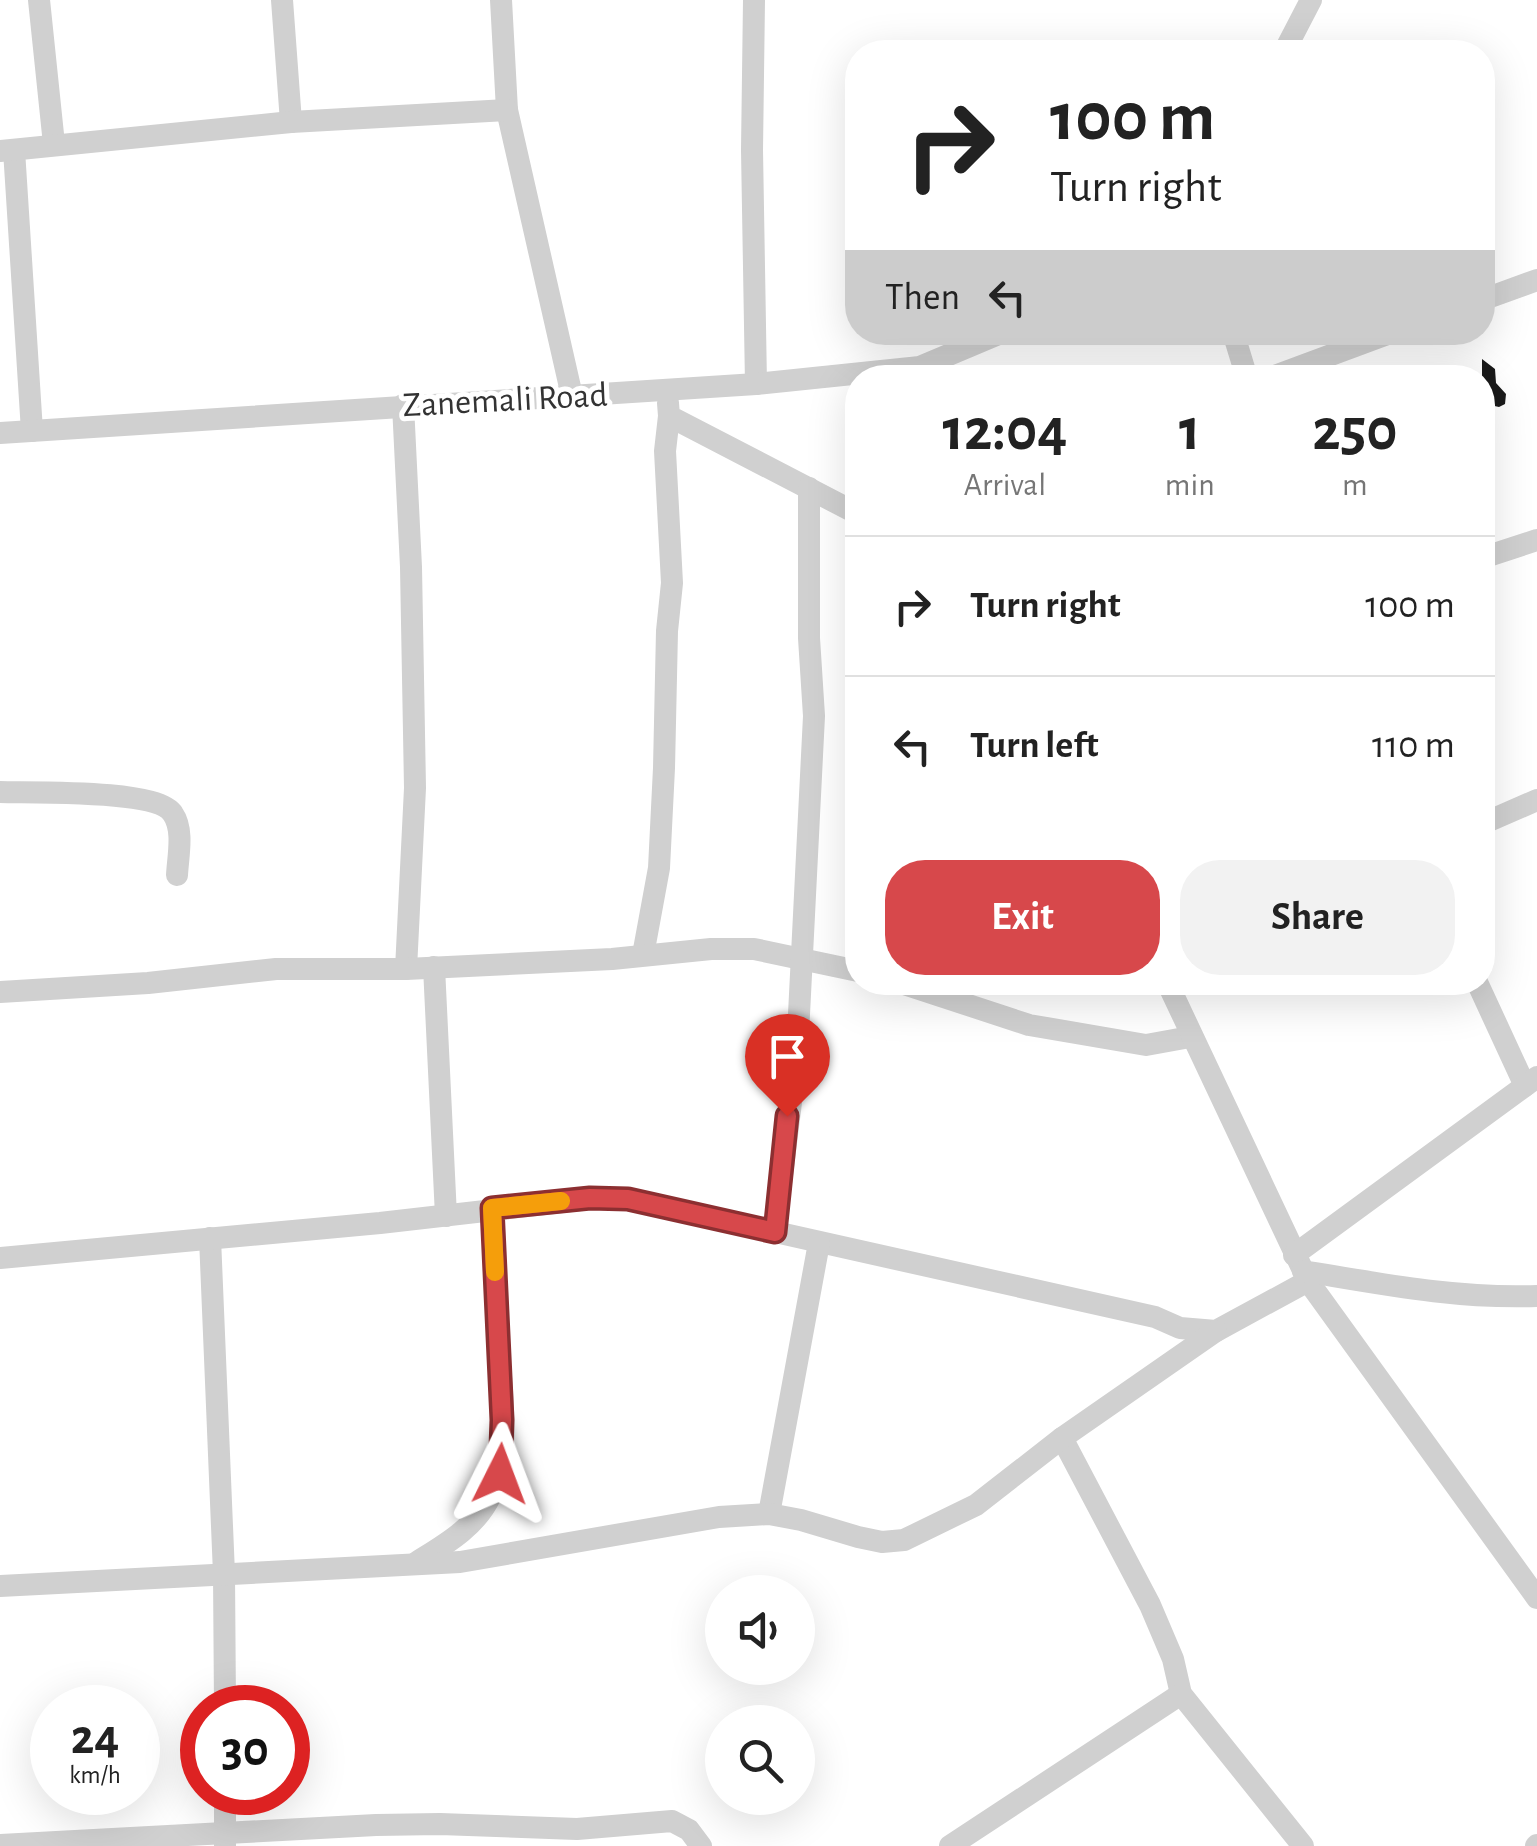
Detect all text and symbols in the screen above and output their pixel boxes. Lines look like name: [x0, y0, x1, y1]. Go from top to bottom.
icon: right: [885, 80, 1015, 210]
text: 100 m: [1050, 83, 1215, 153]
text: Turn right: [1050, 165, 1222, 210]
icon: left: [980, 270, 1035, 325]
text: Then: [885, 279, 960, 317]
street label: Zanemali Road: [402, 378, 608, 423]
text: 12:04: [942, 401, 1067, 461]
text: 1: [1179, 401, 1201, 461]
text: 250: [1312, 401, 1398, 461]
text: Arrival: [964, 469, 1046, 501]
text: min: [1165, 469, 1215, 501]
text: m: [1342, 469, 1368, 501]
icon: right: [885, 579, 940, 634]
text: Turn right: [970, 587, 1120, 625]
text: 100 m: [1365, 587, 1455, 625]
icon: left: [885, 719, 940, 774]
text: Turn left: [970, 727, 1098, 765]
text: 110 m: [1372, 727, 1455, 765]
button: Exit: [885, 860, 1160, 975]
button: Share: [1180, 860, 1455, 975]
pin: [745, 1014, 830, 1117]
icon: arrive: [760, 1029, 815, 1084]
position arrow: [448, 1422, 552, 1526]
map controls: [705, 1575, 815, 1815]
button: sound: [705, 1575, 815, 1685]
speed limit sign: 30: [180, 1685, 310, 1815]
button: search: [705, 1705, 815, 1815]
text: 24: [71, 1713, 119, 1763]
text: km/h: [69, 1763, 121, 1788]

